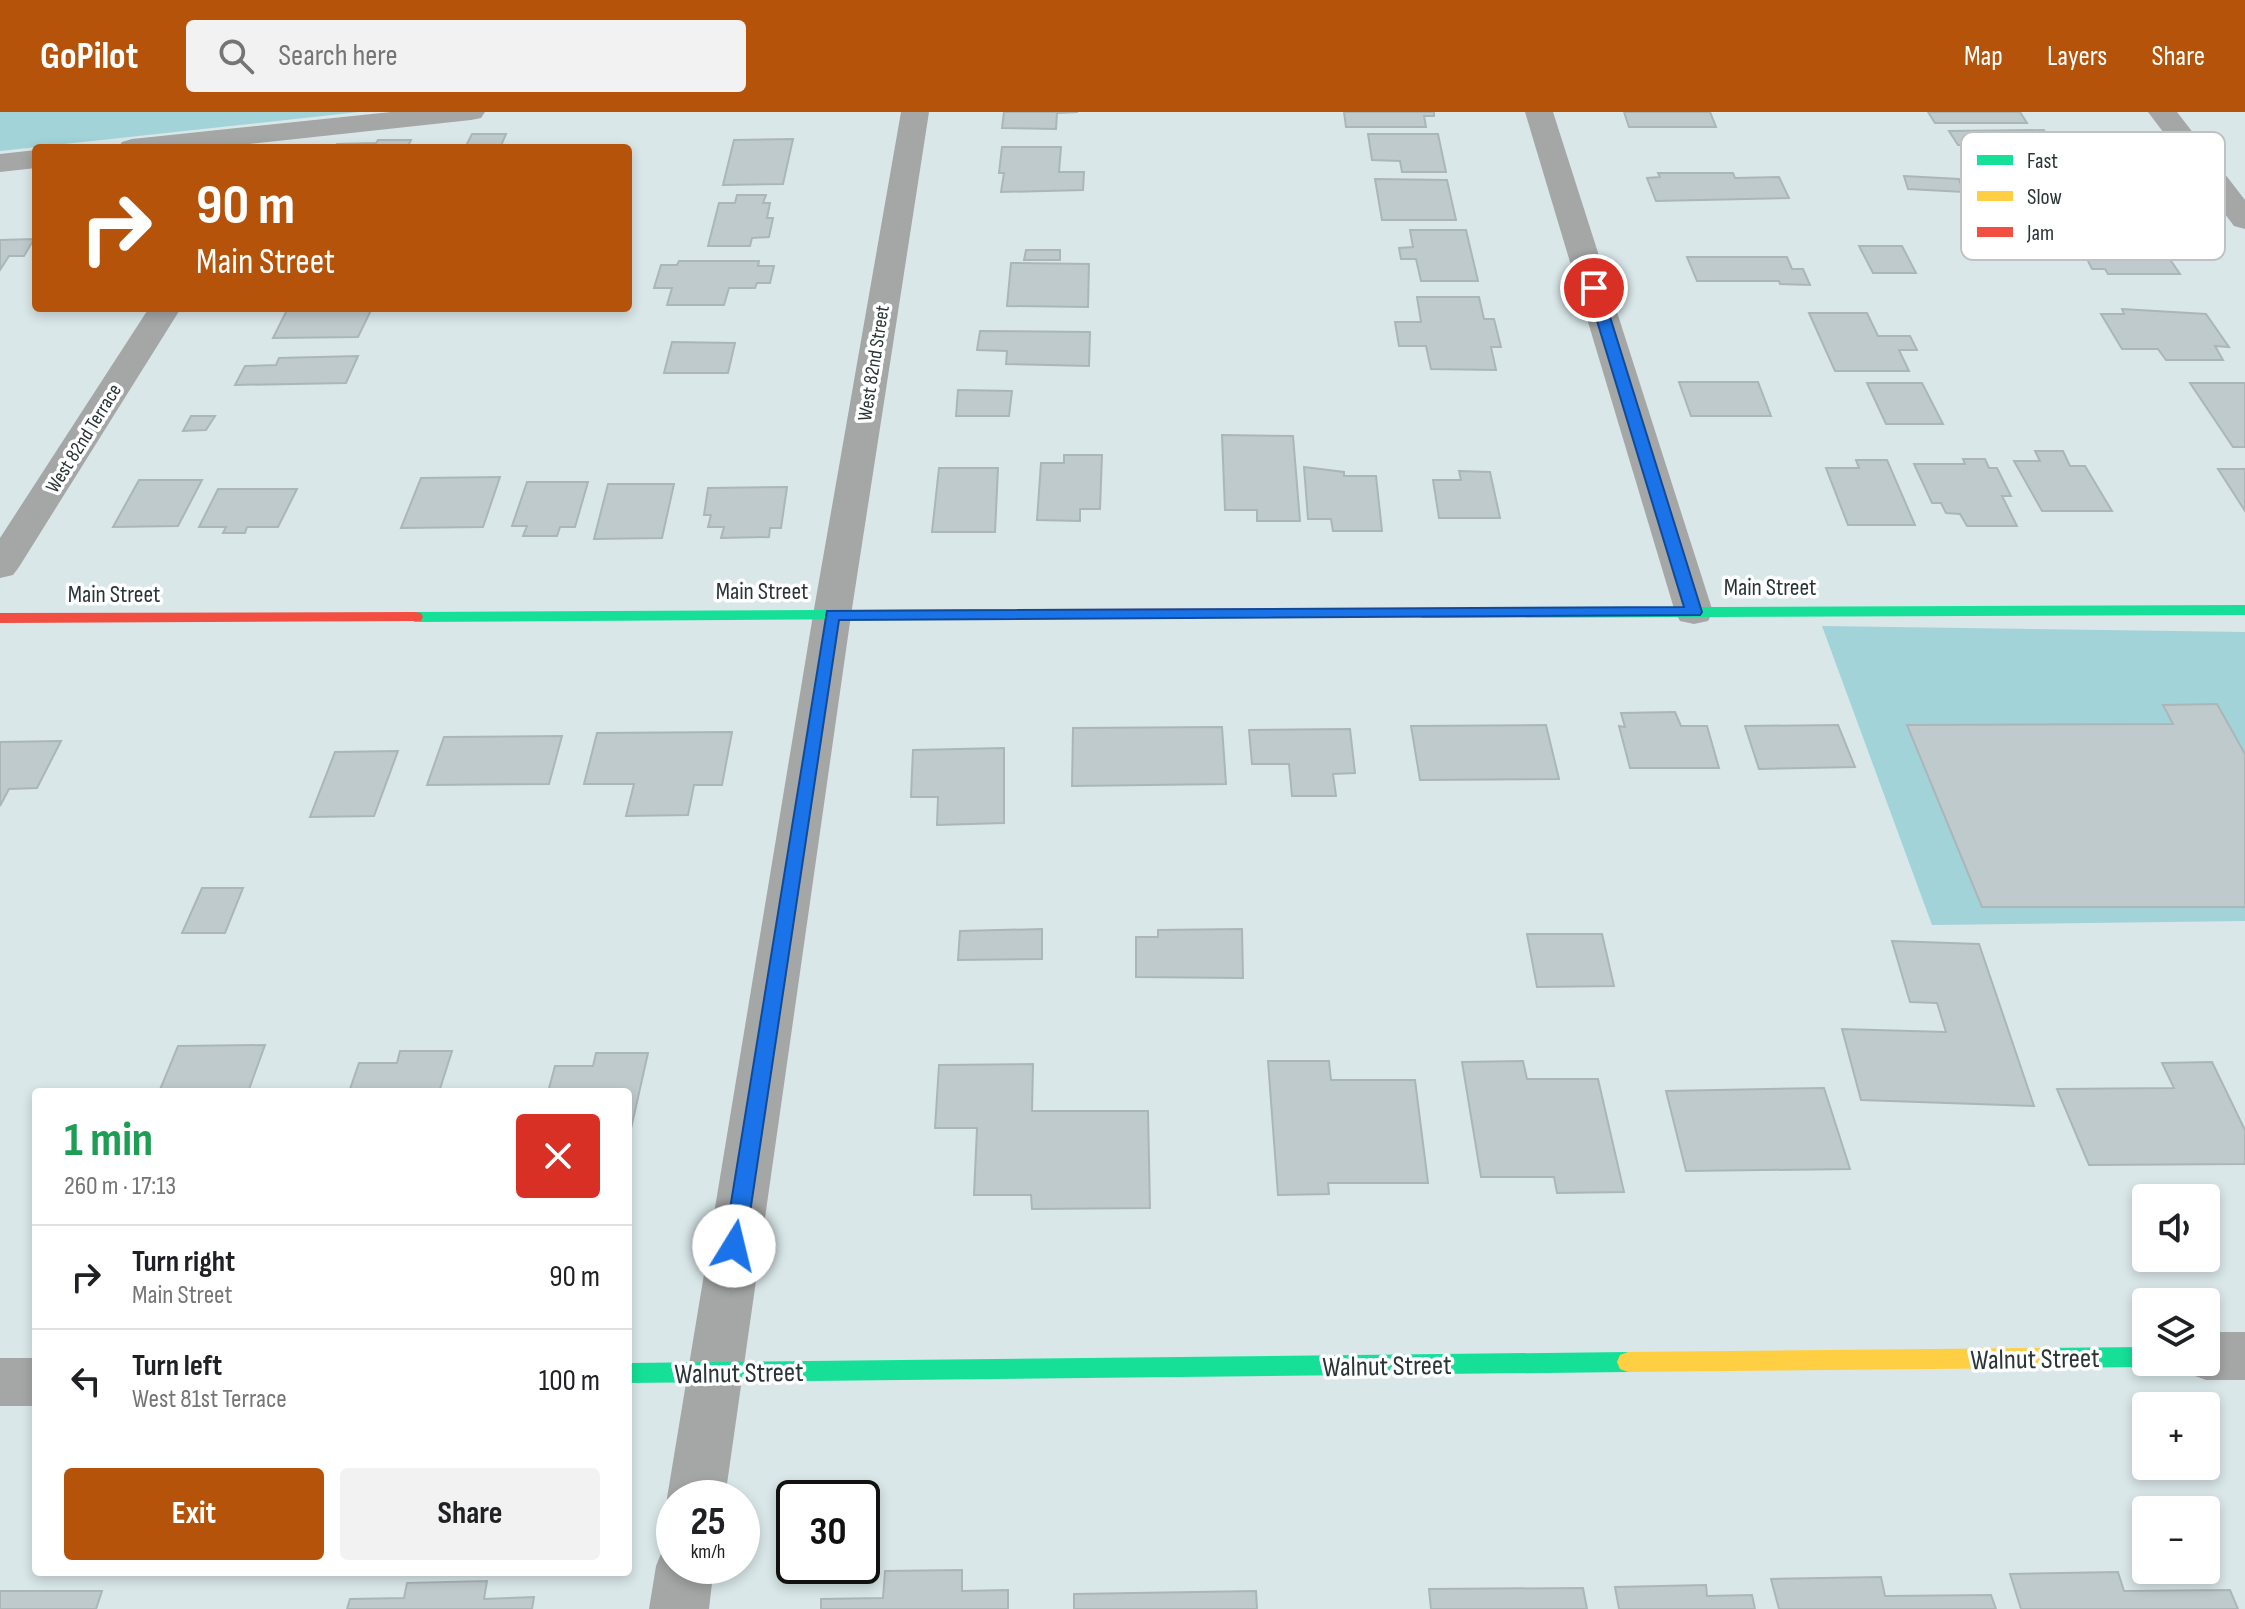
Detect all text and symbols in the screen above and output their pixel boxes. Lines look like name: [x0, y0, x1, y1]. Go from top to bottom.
search box: [186, 20, 746, 92]
text: GoPilot: [40, 34, 138, 79]
icon: search: [214, 34, 258, 78]
text: Search here: [278, 38, 398, 74]
text: Map: [1964, 40, 2003, 73]
text: Layers: [2047, 40, 2107, 73]
text: Share: [2151, 40, 2205, 73]
legend: [1961, 132, 2225, 260]
text: Fast: [2027, 148, 2058, 175]
text: 90 m: [196, 173, 295, 240]
icon: right: [64, 176, 168, 280]
text: Slow: [2027, 184, 2062, 211]
text: Jam: [2026, 220, 2054, 247]
text: Main Street: [196, 241, 335, 284]
pin: [1560, 254, 1628, 322]
icon: arrive: [1572, 266, 1616, 310]
street label: West 82nd Street: [853, 304, 895, 423]
street label: West 82nd Terrace: [41, 380, 127, 498]
street label: Main Street: [1724, 573, 1816, 602]
street label: Main Street: [716, 577, 808, 606]
street label: Main Street: [68, 580, 160, 609]
text: 1 min: [64, 1112, 153, 1169]
button: close: [516, 1114, 600, 1198]
text: 260 m · 17:13: [64, 1171, 176, 1202]
map controls: [2132, 1184, 2220, 1584]
button: sound: [2132, 1184, 2220, 1272]
position arrow: [692, 1204, 776, 1288]
text: Turn right: [132, 1244, 235, 1280]
icon: right: [64, 1255, 108, 1299]
text: 90 m: [549, 1259, 600, 1295]
text: Main Street: [132, 1280, 232, 1311]
button: layers: [2132, 1288, 2220, 1376]
street label: Walnut Street: [1970, 1342, 2100, 1377]
text: Turn left: [132, 1348, 222, 1384]
street label: Walnut Street: [1322, 1349, 1452, 1384]
street label: Walnut Street: [674, 1356, 804, 1391]
icon: left: [64, 1359, 108, 1403]
text: 100 m: [539, 1363, 600, 1399]
text: West 81st Terrace: [132, 1384, 287, 1415]
button: +: [2132, 1392, 2220, 1480]
button: Exit: [64, 1468, 324, 1560]
button: Share: [340, 1468, 600, 1560]
speed limit sign: 30: [776, 1480, 880, 1584]
button: −: [2132, 1496, 2220, 1584]
text: 25: [690, 1498, 726, 1546]
text: km/h: [691, 1540, 725, 1564]

